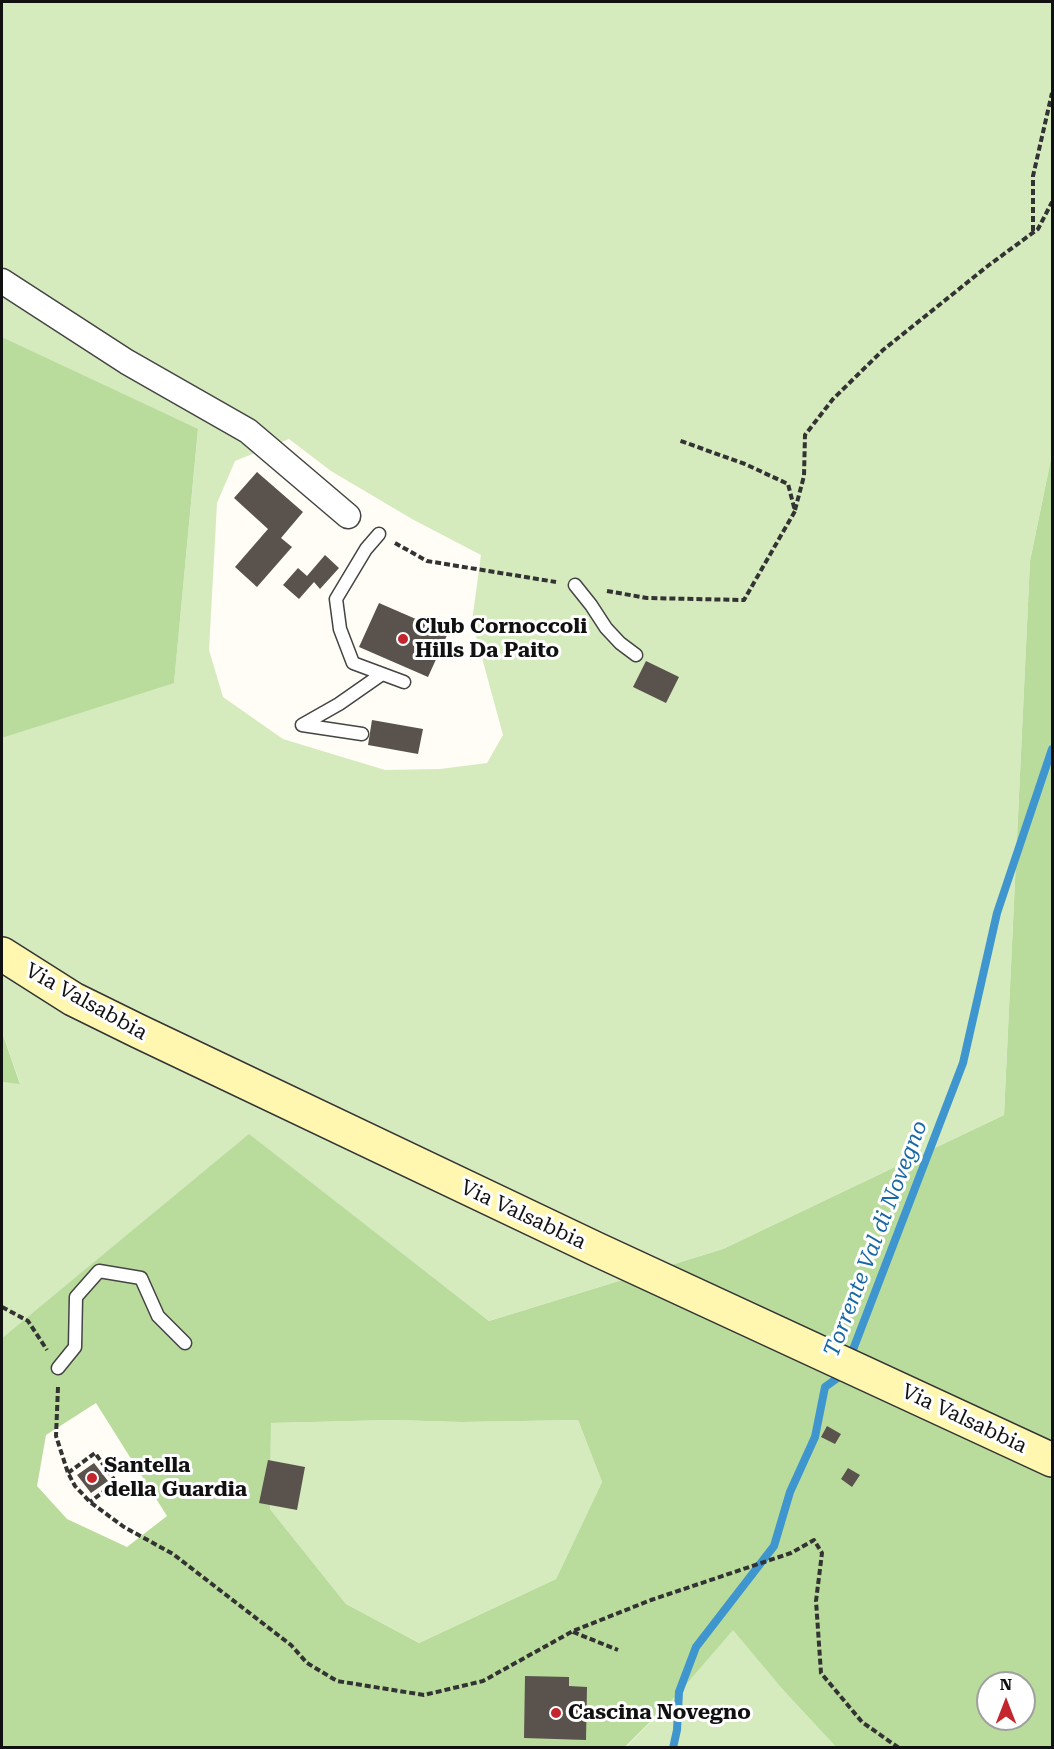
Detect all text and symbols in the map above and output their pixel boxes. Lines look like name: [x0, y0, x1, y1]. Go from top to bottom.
place label: Club Cornoccoli Hills Da Paito: [415, 614, 587, 664]
marker: Club Cornoccoli Hills Da Paito: [396, 632, 410, 646]
street label: Via Valsabbia: [21, 958, 151, 1046]
water label: Torrente Val di Novegno: [819, 1117, 933, 1361]
street label: Via Valsabbia: [456, 1175, 590, 1255]
street label: Via Valsabbia: [897, 1379, 1031, 1459]
place label: Santella della Guardia: [104, 1453, 247, 1503]
marker: Santella della Guardia: [85, 1471, 99, 1485]
north arrow: [976, 1671, 1036, 1731]
text: N: [1000, 1675, 1012, 1694]
place label: Cascina Novegno: [568, 1700, 751, 1726]
marker: Cascina Novegno: [549, 1706, 563, 1720]

